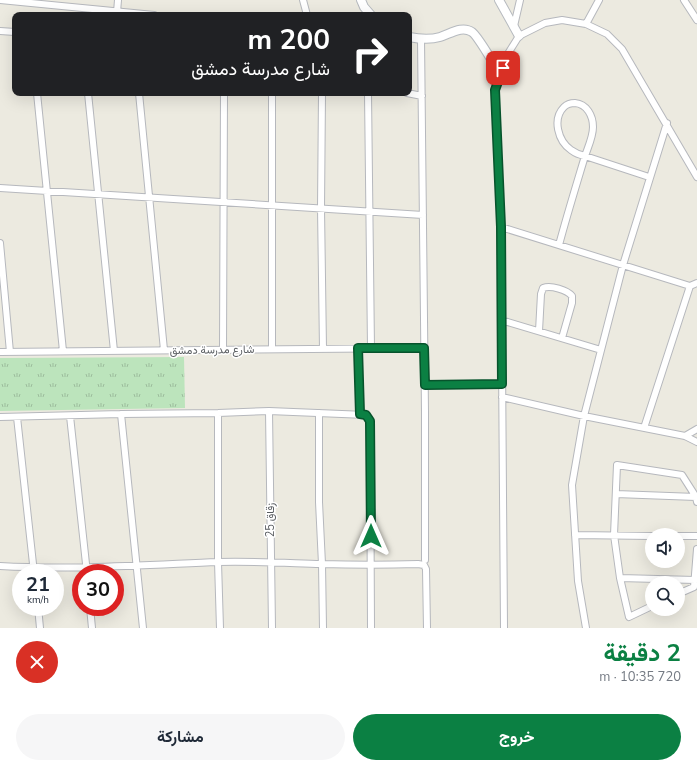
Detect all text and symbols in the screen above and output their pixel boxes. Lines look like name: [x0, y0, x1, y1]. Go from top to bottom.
text: 200 m: [247, 21, 330, 59]
icon: right: [344, 28, 396, 80]
pin: [486, 51, 520, 85]
text: شارع مدرسة دمشق: [191, 57, 330, 81]
icon: arrive: [492, 57, 514, 79]
street label: شارع مدرسة دمشق: [169, 342, 255, 358]
street label: زقاق 25: [263, 502, 278, 537]
position arrow: [350, 515, 392, 557]
map controls: [645, 528, 685, 616]
button: sound: [645, 528, 685, 568]
speed limit sign: 30: [72, 564, 124, 616]
text: 21: [26, 571, 50, 598]
button: search: [645, 576, 685, 616]
text: km/h: [27, 593, 49, 607]
text: 2 دقيقة: [604, 637, 681, 669]
button: close: [16, 641, 58, 683]
text: 720 m · 10:35: [599, 668, 681, 686]
button: مشاركة: [16, 714, 345, 760]
button: خروج: [353, 714, 681, 760]

